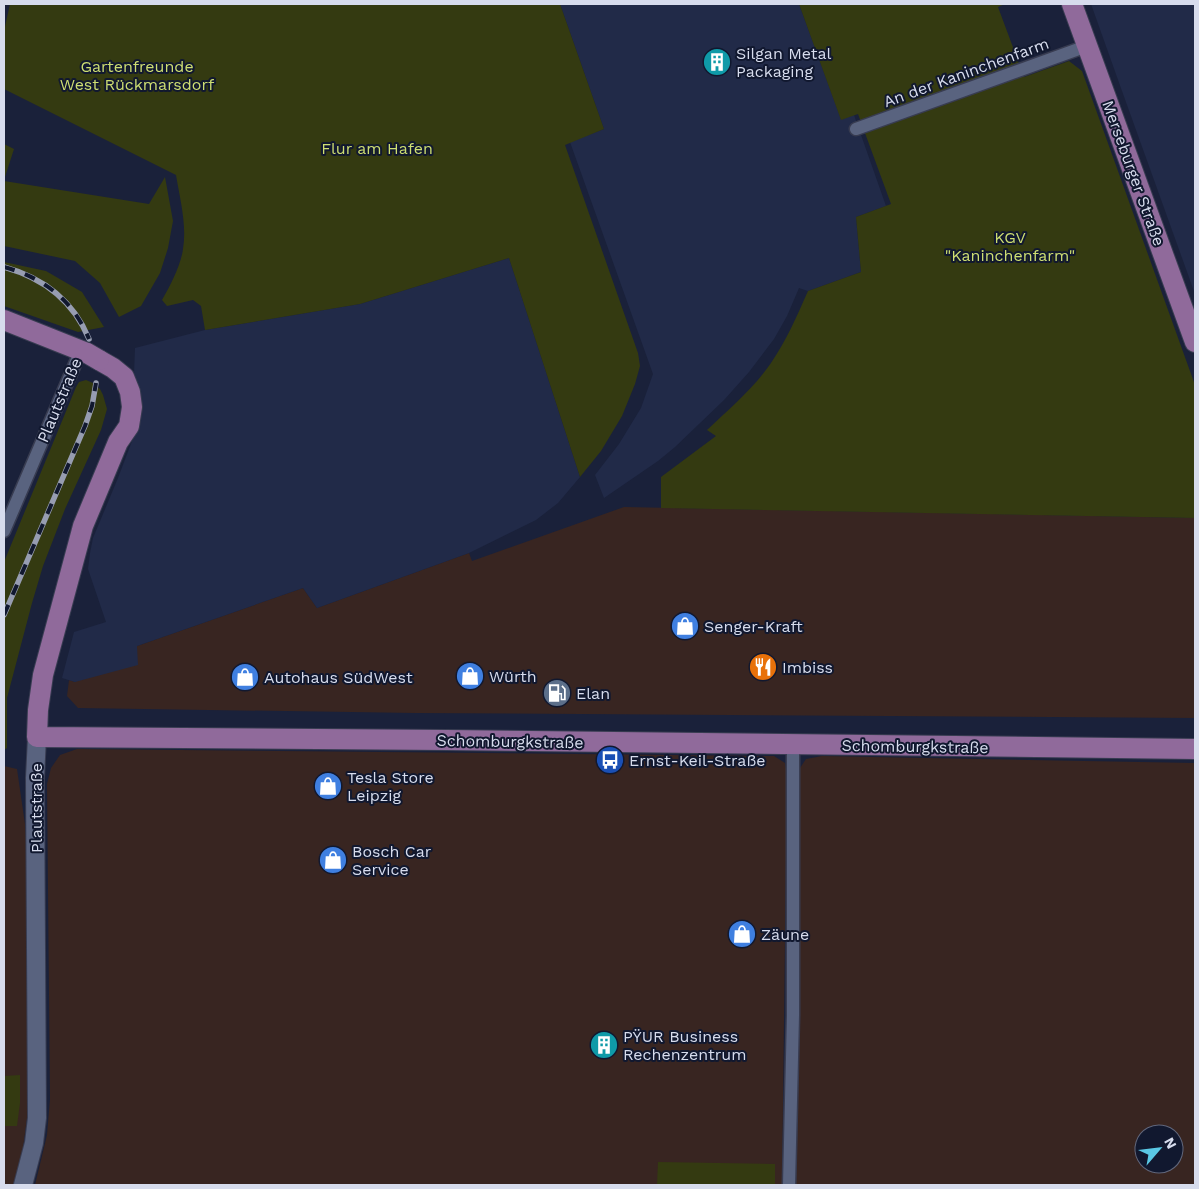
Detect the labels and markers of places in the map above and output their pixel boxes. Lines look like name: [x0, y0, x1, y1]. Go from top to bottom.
place label: Silgan Metal Packaging: [736, 44, 832, 81]
building icon: Silgan Metal Packaging: [702, 47, 732, 77]
shop icon: Senger-Kraft: [670, 611, 700, 641]
place label: Senger-Kraft: [704, 617, 803, 636]
restaurant icon: Imbiss: [748, 652, 778, 682]
place label: Imbiss: [782, 658, 833, 677]
shop icon: Würth: [455, 661, 485, 691]
shop icon: Autohaus SüdWest: [230, 662, 260, 692]
place label: Würth: [489, 667, 537, 686]
place label: Autohaus SüdWest: [264, 668, 413, 687]
fuel station icon: Elan: [542, 678, 572, 708]
place label: Elan: [576, 684, 610, 703]
bus stop icon: Ernst-Keil-Straße: [595, 745, 625, 775]
place label: Ernst-Keil-Straße: [629, 751, 765, 770]
place label: Tesla Store Leipzig: [347, 768, 434, 805]
shop icon: Tesla Store Leipzig: [313, 771, 343, 801]
place label: Bosch Car Service: [352, 842, 432, 879]
shop icon: Bosch Car Service: [318, 845, 348, 875]
shop icon: Zäune: [727, 919, 757, 949]
place label: Zäune: [761, 925, 809, 944]
place label: PŸUR Business Rechenzentrum: [623, 1027, 746, 1064]
building icon: PŸUR Business Rechenzentrum: [589, 1030, 619, 1060]

